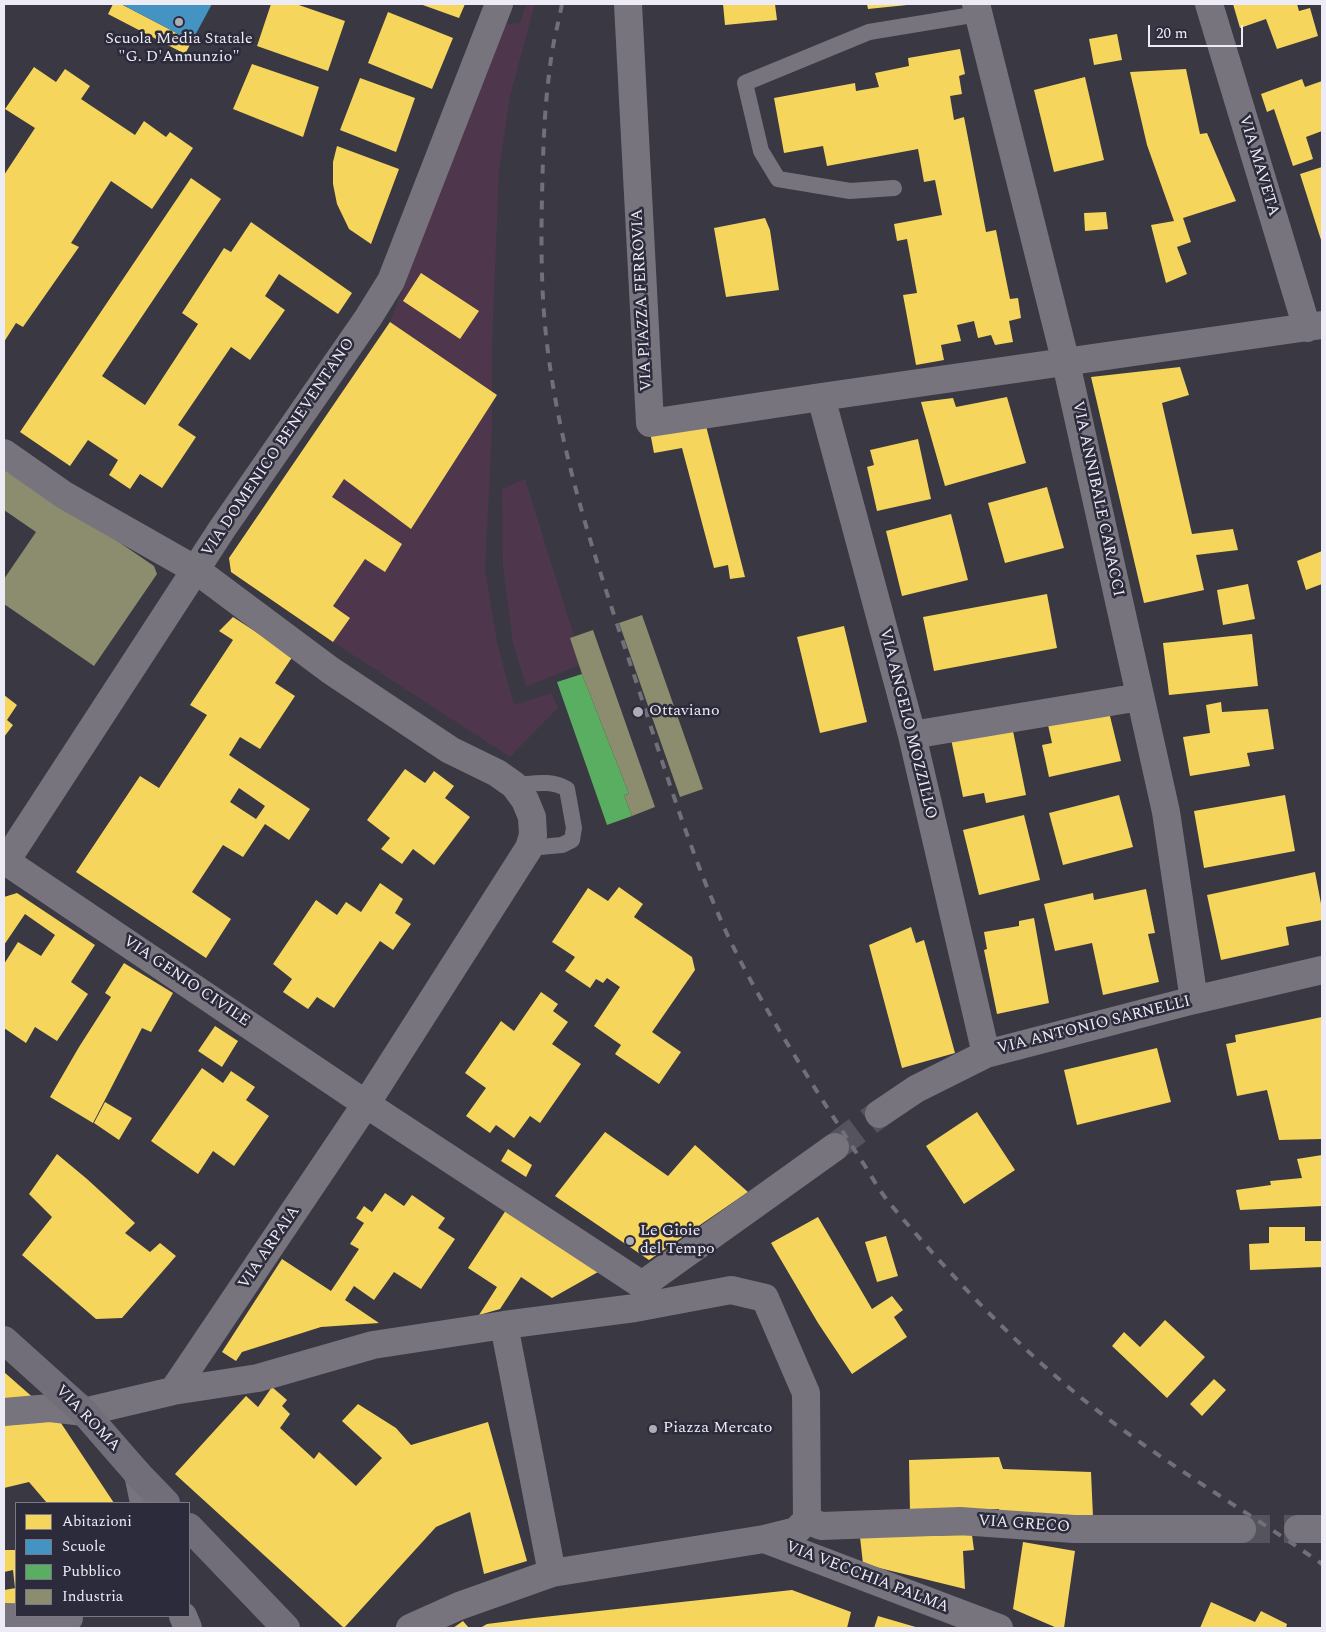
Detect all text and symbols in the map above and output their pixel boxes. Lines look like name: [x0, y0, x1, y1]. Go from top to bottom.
scale bar: [1151, 15, 1246, 47]
marker: Scuola Media Statale "G. D'Annunzio": [173, 16, 185, 28]
text: 20 m: [1156, 22, 1188, 45]
place label: Scuola Media Statale "G. D'Annunzio": [105, 30, 253, 68]
street label: VIA MAVETA: [1234, 113, 1282, 219]
street label: VIA PIAZZA FERROVIA: [629, 208, 657, 392]
street label: VIA DOMENICO BENEVENTANO: [198, 335, 360, 561]
street label: VIA ANNIBALE CARACCI: [1067, 400, 1127, 598]
street label: VIA ANGELO MOZZILLO: [874, 627, 940, 821]
place label: Ottaviano: [649, 702, 720, 722]
marker: Ottaviano: [631, 705, 645, 719]
street label: VIA GENIO CIVILE: [119, 932, 253, 1032]
street label: VIA ANTONIO SARNELLI: [995, 993, 1193, 1059]
street label: VIA ARPAIA: [235, 1203, 305, 1293]
place label: Le Gioie del Tempo: [640, 1222, 715, 1260]
marker: Le Gioie del Tempo: [624, 1235, 636, 1247]
street label: VIA ROMA: [51, 1382, 123, 1456]
place label: Piazza Mercato: [663, 1419, 772, 1439]
marker: Piazza Mercato: [647, 1423, 659, 1435]
legend: [15, 1502, 190, 1617]
text: Abitazioni: [62, 1510, 132, 1533]
street label: VIA GRECO: [977, 1512, 1071, 1538]
text: Scuole: [62, 1535, 106, 1558]
street label: VIA VECCHIA PALMA: [783, 1538, 951, 1618]
text: Pubblico: [62, 1560, 121, 1583]
text: Industria: [62, 1585, 123, 1608]

